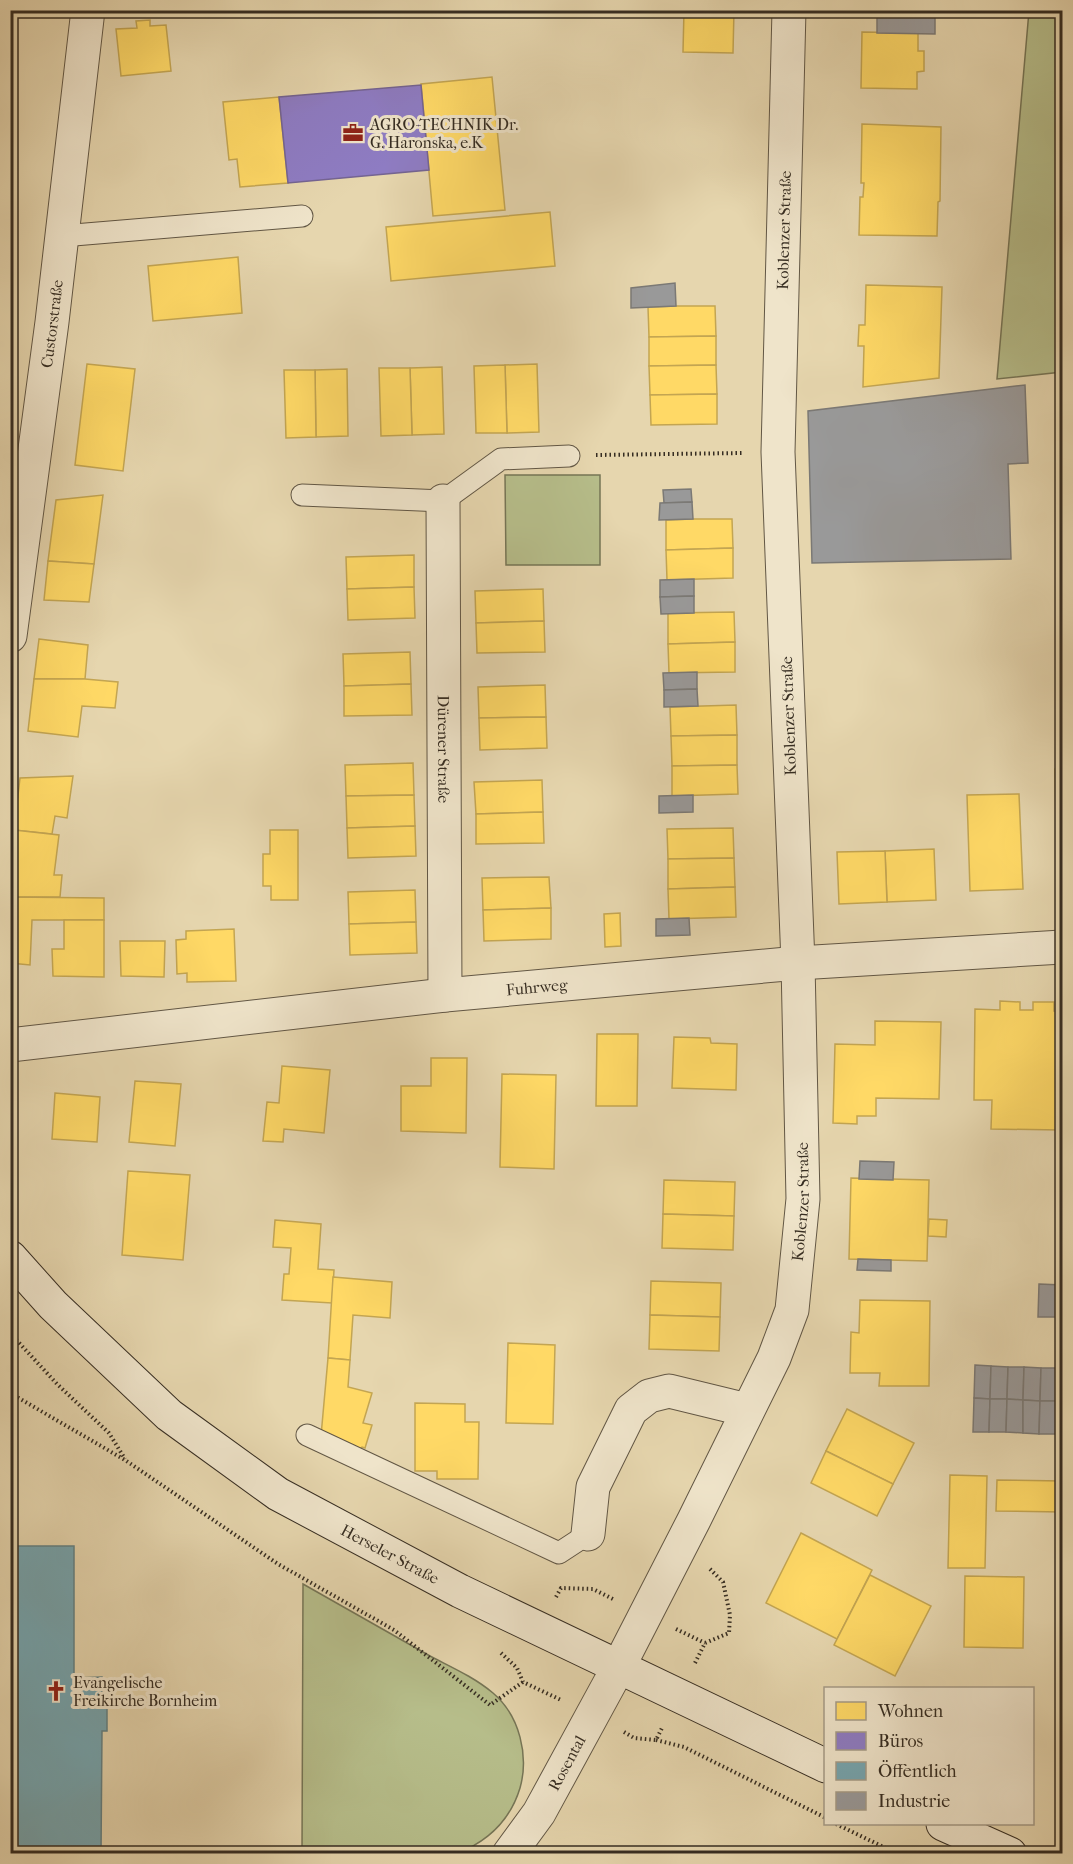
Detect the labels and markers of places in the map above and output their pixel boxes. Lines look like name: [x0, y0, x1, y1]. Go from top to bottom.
place label: AGRO-TECHNIK Dr. G. Haronska, e.K: [369, 115, 518, 152]
office icon: AGRO-TECHNIK Dr. G. Haronska, e.K: [341, 121, 365, 145]
place label: Evangelische Freikirche Bornheim: [73, 1673, 218, 1710]
church icon: Evangelische Freikirche Bornheim: [44, 1679, 68, 1703]

